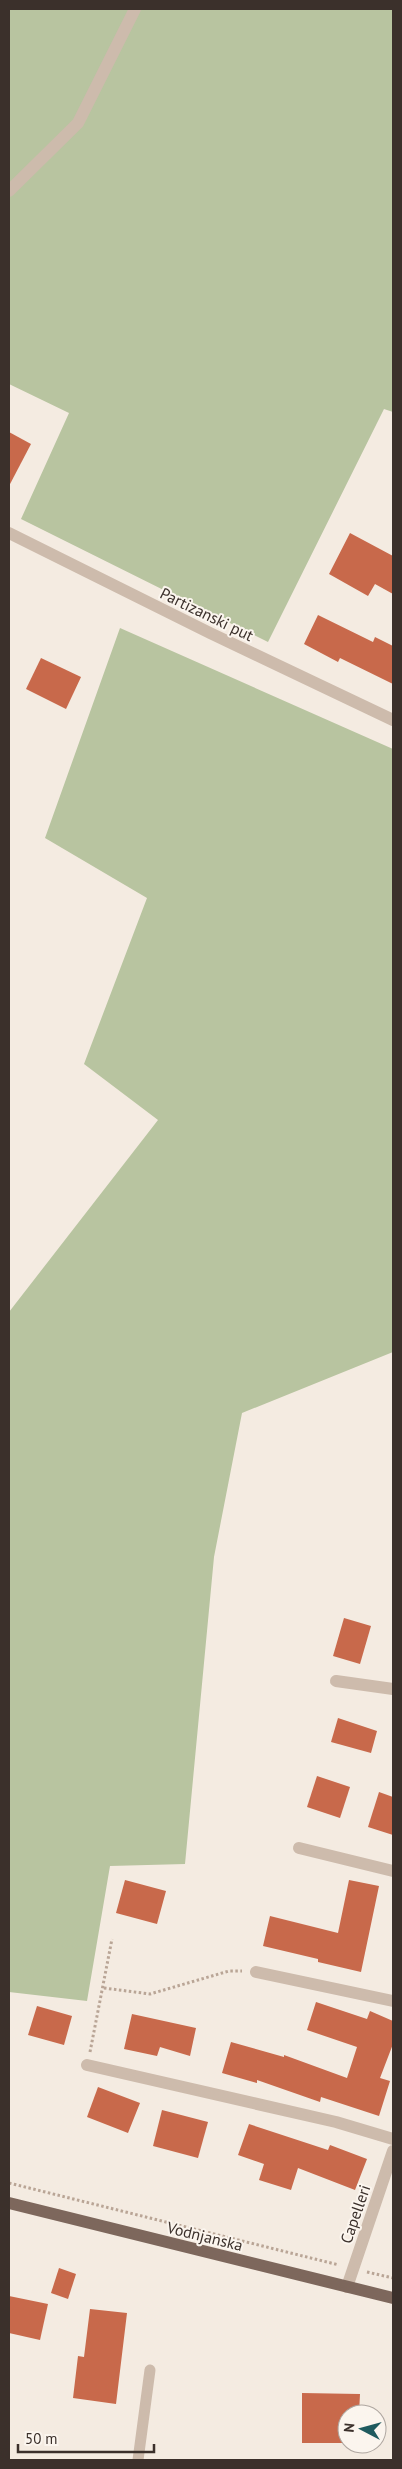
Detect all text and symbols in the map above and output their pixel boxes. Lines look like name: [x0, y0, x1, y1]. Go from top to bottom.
street label: Partizanski put: [157, 583, 257, 645]
street label: Capelleri: [336, 2182, 374, 2246]
street label: Vodnjanska: [164, 2217, 245, 2255]
north arrow: [337, 2404, 387, 2454]
scale bar: [18, 2422, 154, 2454]
text: N: [340, 2422, 359, 2433]
text: 50 m: [25, 2429, 58, 2448]

